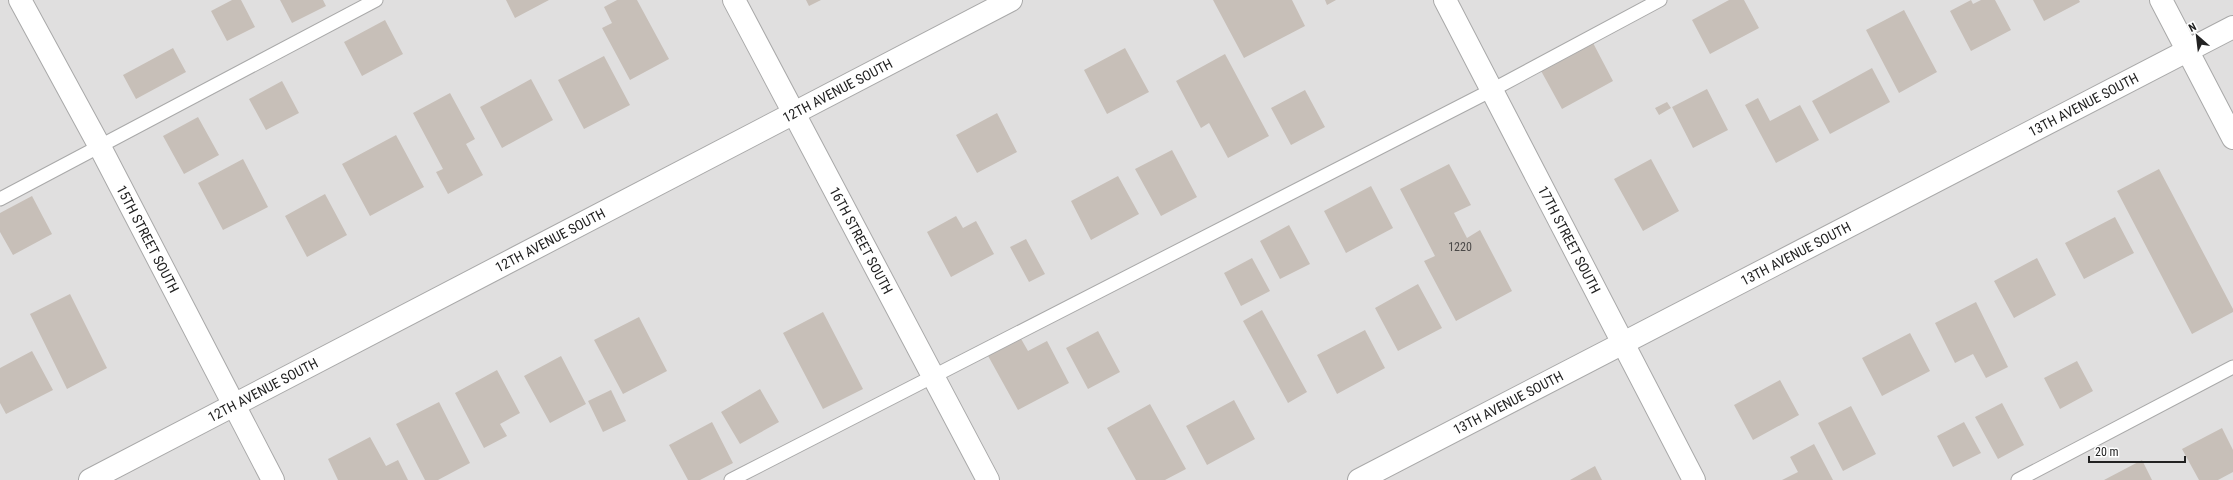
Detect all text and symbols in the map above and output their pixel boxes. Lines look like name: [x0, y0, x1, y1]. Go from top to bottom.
north arrow: [2177, 16, 2217, 56]
text: N: [2187, 20, 2199, 35]
street label: 12TH AVENUE SOUTH: [780, 55, 895, 126]
street label: 13TH AVENUE SOUTH: [2026, 69, 2141, 140]
street label: 15TH STREET SOUTH: [113, 183, 182, 295]
street label: 17TH STREET SOUTH: [1535, 183, 1604, 296]
street label: 16TH STREET SOUTH: [826, 184, 896, 297]
street label: 12TH AVENUE SOUTH: [493, 205, 608, 275]
street label: 13TH AVENUE SOUTH: [1738, 219, 1853, 289]
house number: 1220: [1448, 240, 1472, 254]
street label: 12TH AVENUE SOUTH: [205, 355, 321, 425]
street label: 13TH AVENUE SOUTH: [1450, 368, 1566, 438]
scale bar: [2089, 438, 2185, 464]
text: 20 m: [2095, 445, 2119, 459]

